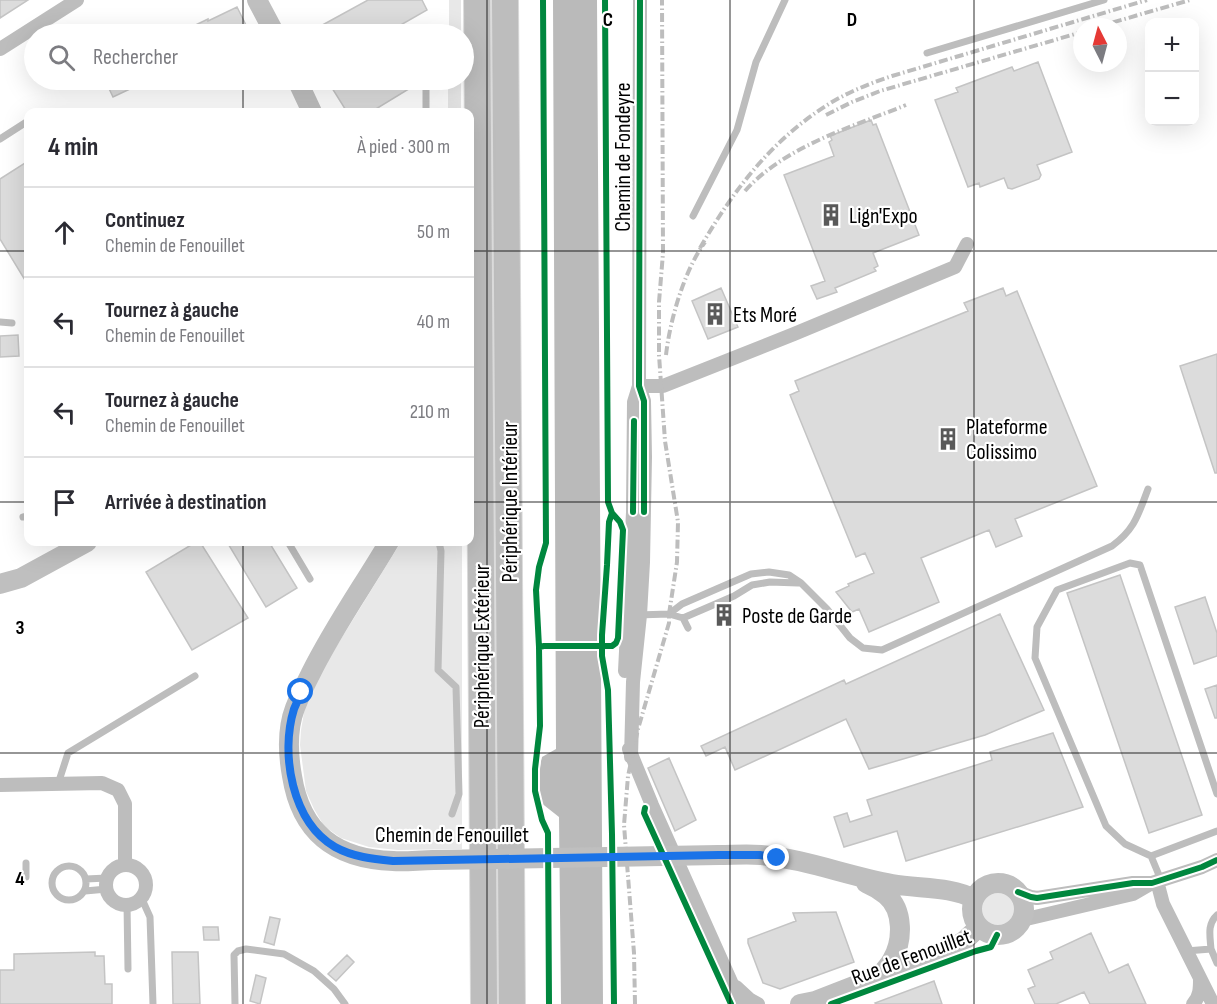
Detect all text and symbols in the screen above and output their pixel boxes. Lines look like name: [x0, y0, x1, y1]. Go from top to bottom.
text: C: [603, 8, 613, 32]
text: D: [847, 8, 857, 32]
north arrow: [1073, 18, 1127, 72]
map controls: [1145, 18, 1199, 126]
button: +: [1145, 18, 1199, 72]
search box: [24, 24, 474, 90]
icon: search: [45, 41, 78, 74]
text: Rechercher: [93, 44, 178, 71]
button: −: [1145, 72, 1199, 126]
street label: Chemin de Fondeyre: [610, 82, 637, 232]
text: 4 min: [48, 132, 98, 163]
text: À pied · 300 m: [357, 135, 450, 159]
building icon: Lign'Expo: [818, 202, 844, 228]
place label: Lign'Expo: [849, 203, 918, 230]
text: Continuez: [105, 207, 185, 234]
icon: ahead: [48, 216, 81, 249]
text: 50 m: [417, 220, 450, 244]
text: Chemin de Fenouillet: [105, 234, 245, 258]
text: Tournez à gauche: [105, 297, 239, 324]
building icon: Ets Moré: [702, 301, 728, 327]
place label: Ets Moré: [733, 302, 797, 329]
icon: left: [48, 306, 81, 339]
text: 40 m: [417, 310, 450, 334]
text: Chemin de Fenouillet: [105, 324, 245, 348]
text: Tournez à gauche: [105, 387, 239, 414]
icon: left: [48, 396, 81, 429]
text: 210 m: [410, 400, 450, 424]
text: Chemin de Fenouillet: [105, 414, 245, 438]
place label: Plateforme Colissimo: [966, 414, 1048, 466]
street label: Périphérique Intérieur: [497, 421, 524, 583]
building icon: Plateforme Colissimo: [935, 426, 961, 452]
icon: arrive: [48, 486, 81, 519]
text: Arrivée à destination: [105, 489, 267, 516]
street label: Périphérique Extérieur: [469, 564, 496, 728]
building icon: Poste de Garde: [711, 602, 737, 628]
place label: Poste de Garde: [742, 603, 852, 630]
text: 3: [16, 616, 25, 640]
route start: [287, 678, 313, 704]
street label: Chemin de Fenouillet: [375, 822, 529, 849]
route end: [763, 844, 789, 870]
text: 4: [15, 867, 25, 891]
street label: Rue de Fenouillet: [848, 923, 975, 992]

